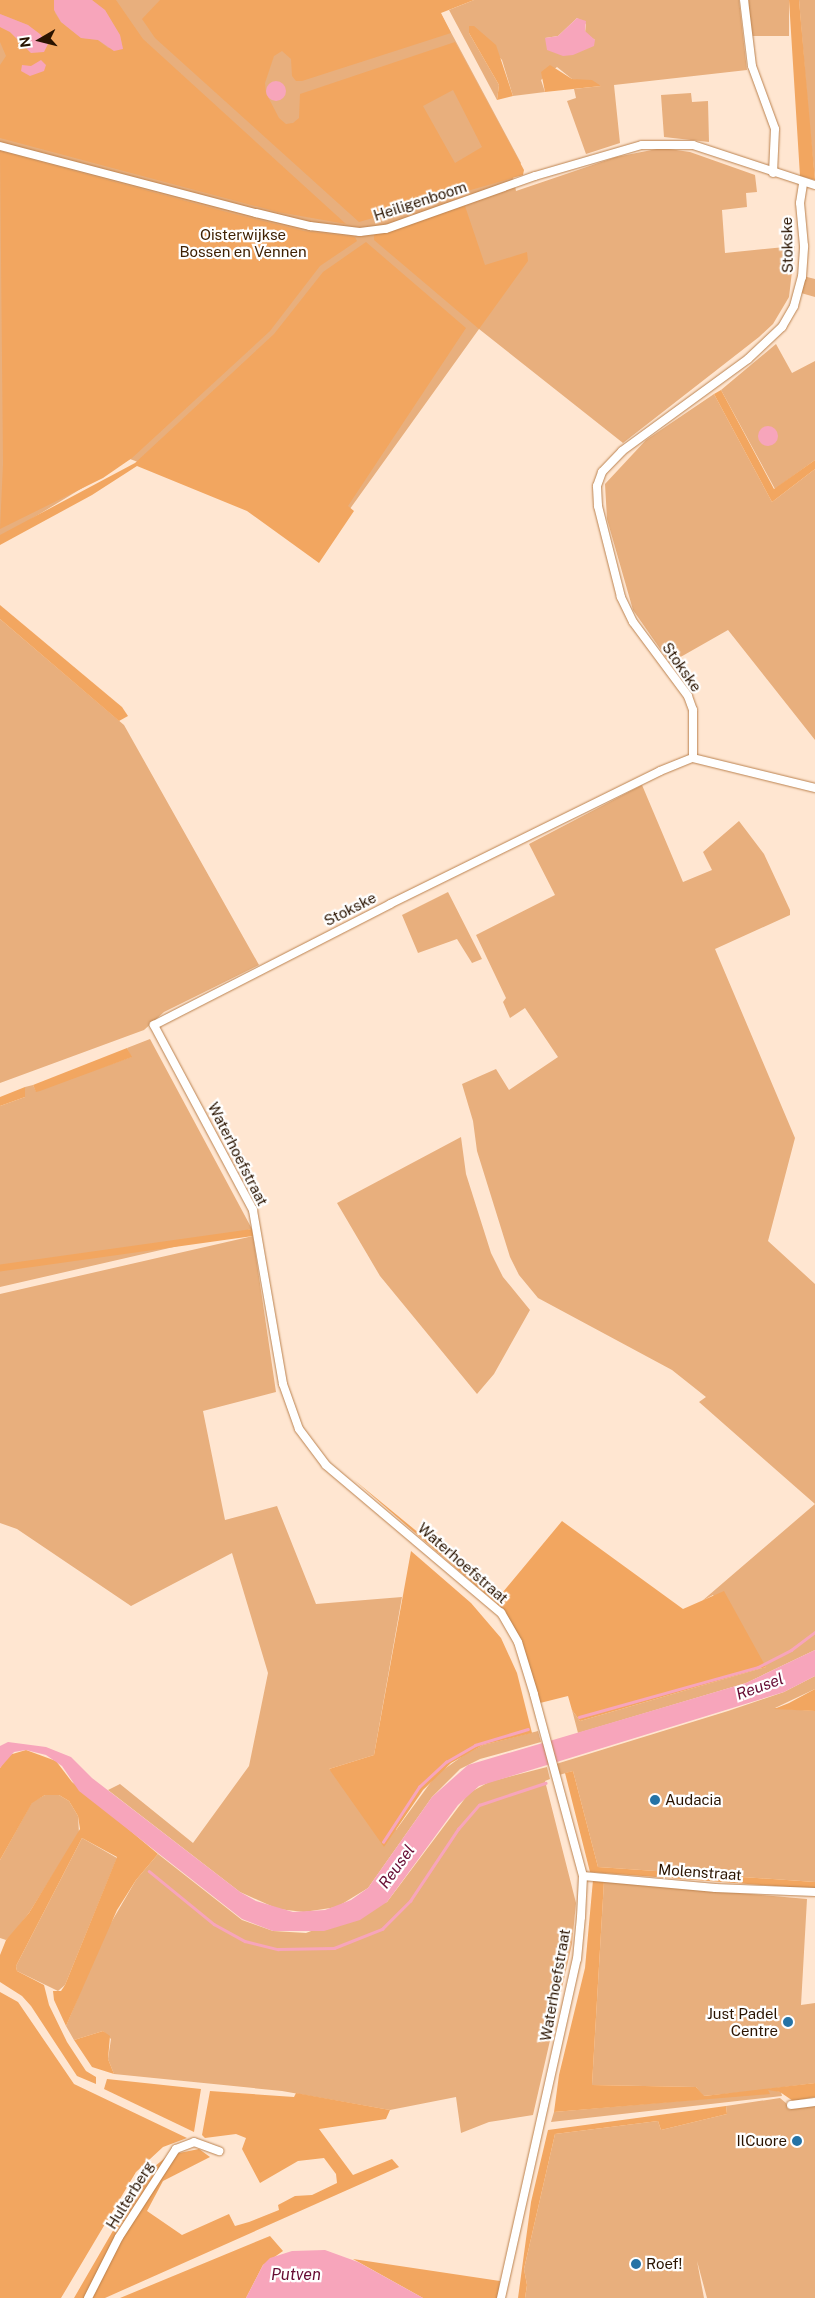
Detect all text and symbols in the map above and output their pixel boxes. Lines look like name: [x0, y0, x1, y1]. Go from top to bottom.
north arrow: [15, 15, 65, 65]
text: N: [16, 36, 34, 49]
street label: Heiligenboom: [371, 177, 469, 225]
street label: Stokske: [778, 217, 796, 273]
park label: Oisterwijkse Bossen en Vennen: [179, 225, 307, 260]
street label: Stokske: [658, 639, 706, 695]
street label: Stokske: [321, 888, 379, 930]
street label: Waterhoefstraat: [204, 1099, 272, 1209]
street label: Waterhoefstraat: [414, 1519, 512, 1607]
water label: Reusel: [734, 1670, 786, 1704]
place label: Audacia: [665, 1791, 722, 1809]
marker: Audacia: [649, 1794, 661, 1806]
water label: Reusel: [375, 1841, 419, 1893]
street label: Molenstraat: [658, 1860, 742, 1884]
street label: Waterhoefstraat: [536, 1927, 574, 2043]
place label: Just Padel Centre: [707, 2004, 778, 2039]
marker: Just Padel Centre: [782, 2016, 794, 2028]
place label: IlCuore: [736, 2132, 787, 2150]
marker: IlCuore: [791, 2135, 803, 2147]
street label: Hulterberg: [102, 2158, 158, 2232]
place label: Roef!: [646, 2255, 682, 2273]
marker: Roef!: [630, 2258, 642, 2270]
water label: Putven: [271, 2265, 321, 2285]

